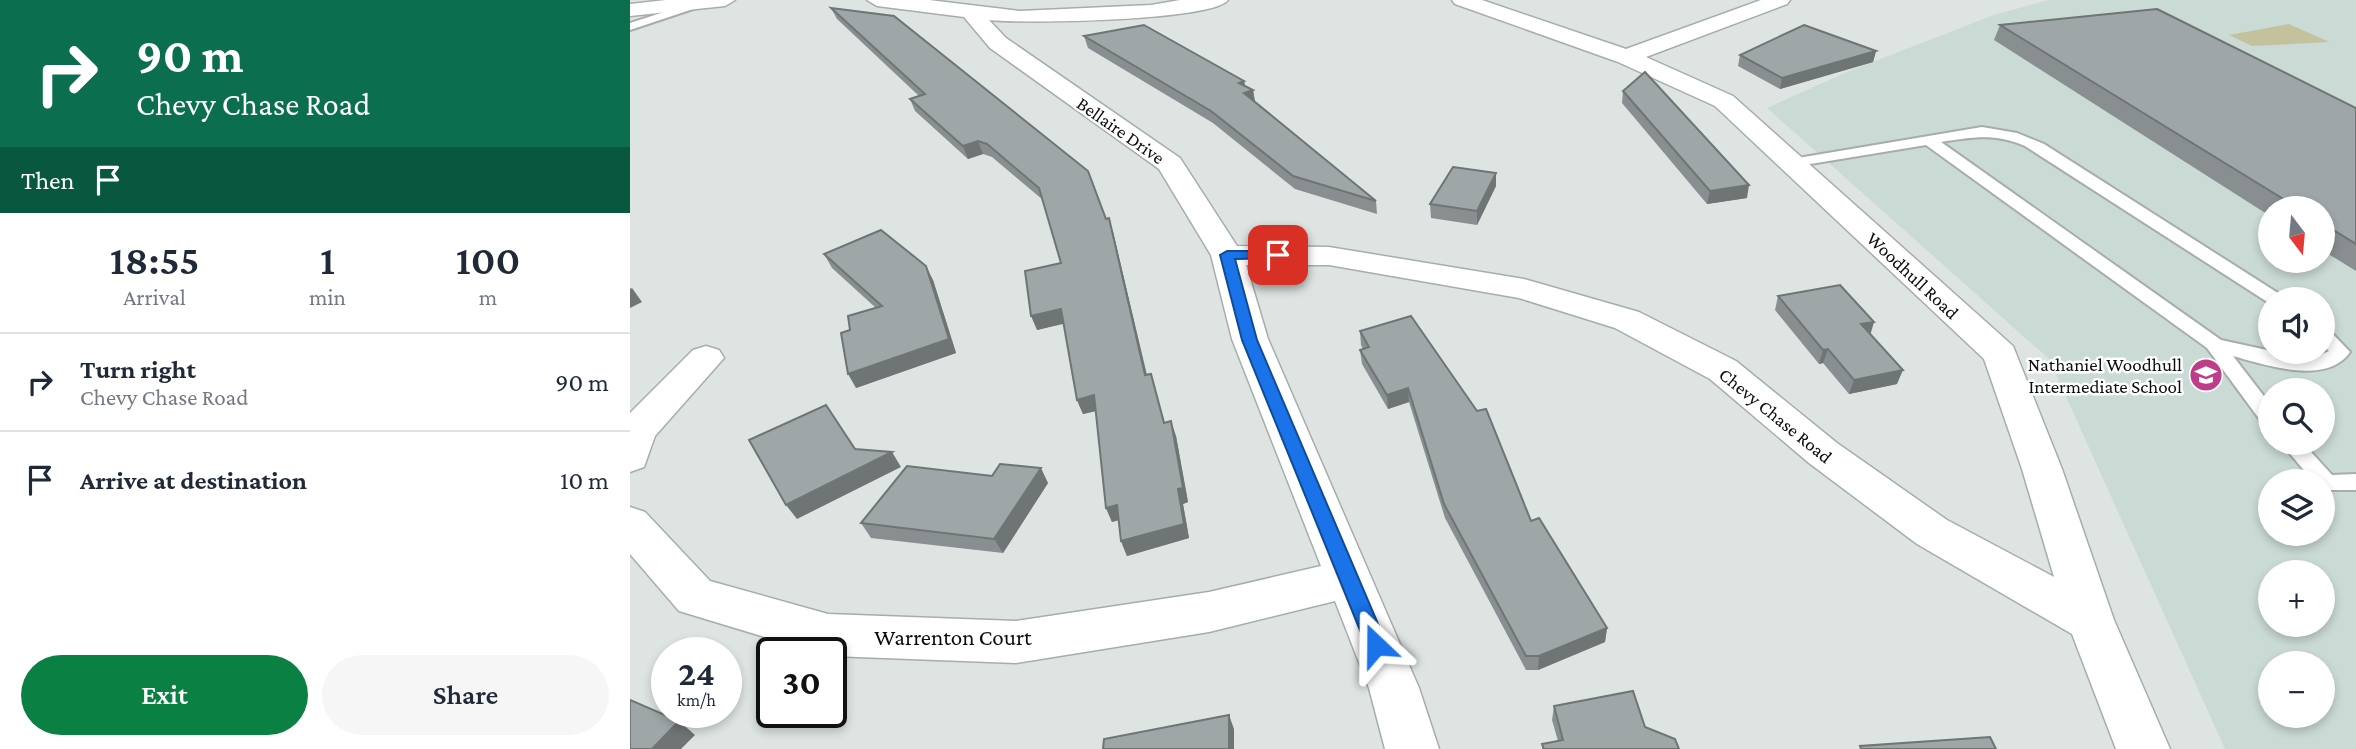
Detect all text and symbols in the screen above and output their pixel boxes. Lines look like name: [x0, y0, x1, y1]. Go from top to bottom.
icon: right: [21, 28, 112, 119]
text: 90 m: [136, 28, 243, 83]
text: Chevy Chase Road: [136, 86, 370, 122]
street label: Bellaire Drive: [1073, 93, 1169, 168]
icon: arrive: [89, 161, 127, 199]
text: Then: [21, 166, 75, 195]
north arrow: [2258, 196, 2334, 273]
map controls: [2258, 196, 2335, 728]
pin: [1248, 225, 1308, 285]
street label: Woodhull Road: [1862, 228, 1963, 323]
text: 18:55: [110, 236, 199, 283]
text: 1: [320, 236, 335, 283]
text: 100: [456, 236, 520, 283]
icon: arrive: [1259, 236, 1297, 274]
text: Arrival: [123, 284, 186, 310]
text: min: [309, 284, 346, 310]
text: m: [479, 284, 497, 310]
button: sound: [2258, 287, 2335, 364]
place label: Nathaniel Woodhull Intermediate School: [2028, 354, 2182, 397]
text: Turn right: [80, 355, 196, 384]
school or university icon: Nathaniel Woodhull Intermediate School: [2187, 356, 2225, 394]
icon: right: [21, 363, 59, 401]
street label: Chevy Chase Road: [1715, 363, 1836, 467]
text: 90 m: [555, 368, 609, 397]
button: search: [2258, 378, 2335, 455]
text: Chevy Chase Road: [80, 384, 248, 410]
icon: arrive: [21, 461, 59, 499]
text: Arrive at destination: [80, 466, 307, 495]
text: 10 m: [560, 466, 609, 495]
button: layers: [2258, 469, 2335, 546]
button: +: [2258, 560, 2335, 637]
position arrow: [1339, 608, 1413, 682]
street label: Warrenton Court: [874, 624, 1032, 650]
speed limit sign: 30: [756, 637, 847, 728]
button: −: [2258, 651, 2335, 728]
text: 24: [678, 654, 715, 693]
button: Exit: [21, 655, 308, 735]
button: Share: [322, 655, 609, 735]
text: km/h: [677, 690, 716, 710]

